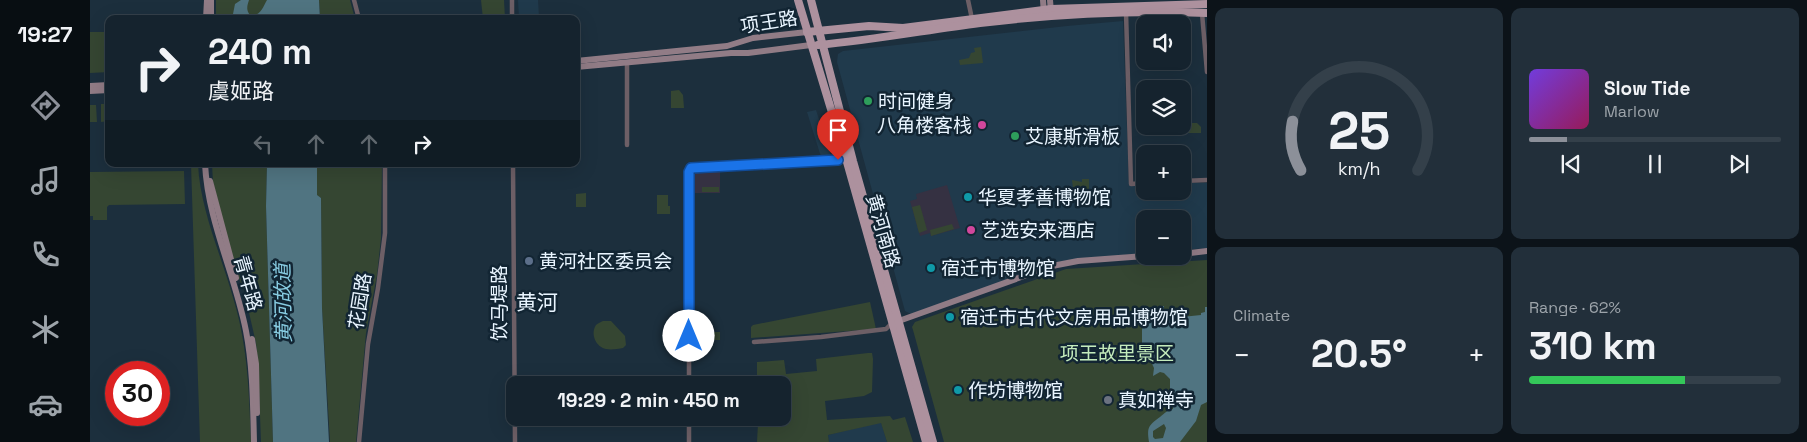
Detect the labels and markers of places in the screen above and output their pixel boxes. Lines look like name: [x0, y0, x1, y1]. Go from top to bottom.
place label: 时间健身: [878, 89, 954, 114]
marker: 时间健身: [862, 95, 874, 107]
pin: [817, 109, 859, 160]
place label: 八角楼客栈: [877, 113, 972, 138]
marker: 八角楼客栈: [976, 119, 988, 131]
place label: 艾康斯滑板: [1025, 124, 1120, 149]
marker: 艾康斯滑板: [1009, 130, 1021, 142]
place label: 华夏孝善博物馆: [978, 185, 1111, 210]
marker: 华夏孝善博物馆: [962, 191, 974, 203]
place label: 艺选安来酒店: [981, 218, 1095, 243]
marker: 艺选安来酒店: [965, 224, 977, 236]
place label: 黄河社区委员会: [539, 249, 672, 274]
marker: 黄河社区委员会: [523, 255, 535, 267]
place label: 宿迁市博物馆: [941, 256, 1055, 281]
marker: 宿迁市博物馆: [925, 262, 937, 274]
place label: 宿迁市古代文房用品博物馆: [960, 305, 1188, 330]
marker: 宿迁市古代文房用品博物馆: [944, 311, 956, 323]
place label: 作坊博物馆: [968, 378, 1063, 403]
marker: 作坊博物馆: [952, 384, 964, 396]
place label: 真如禅寺: [1118, 388, 1194, 413]
marker: 真如禅寺: [1102, 394, 1114, 406]

